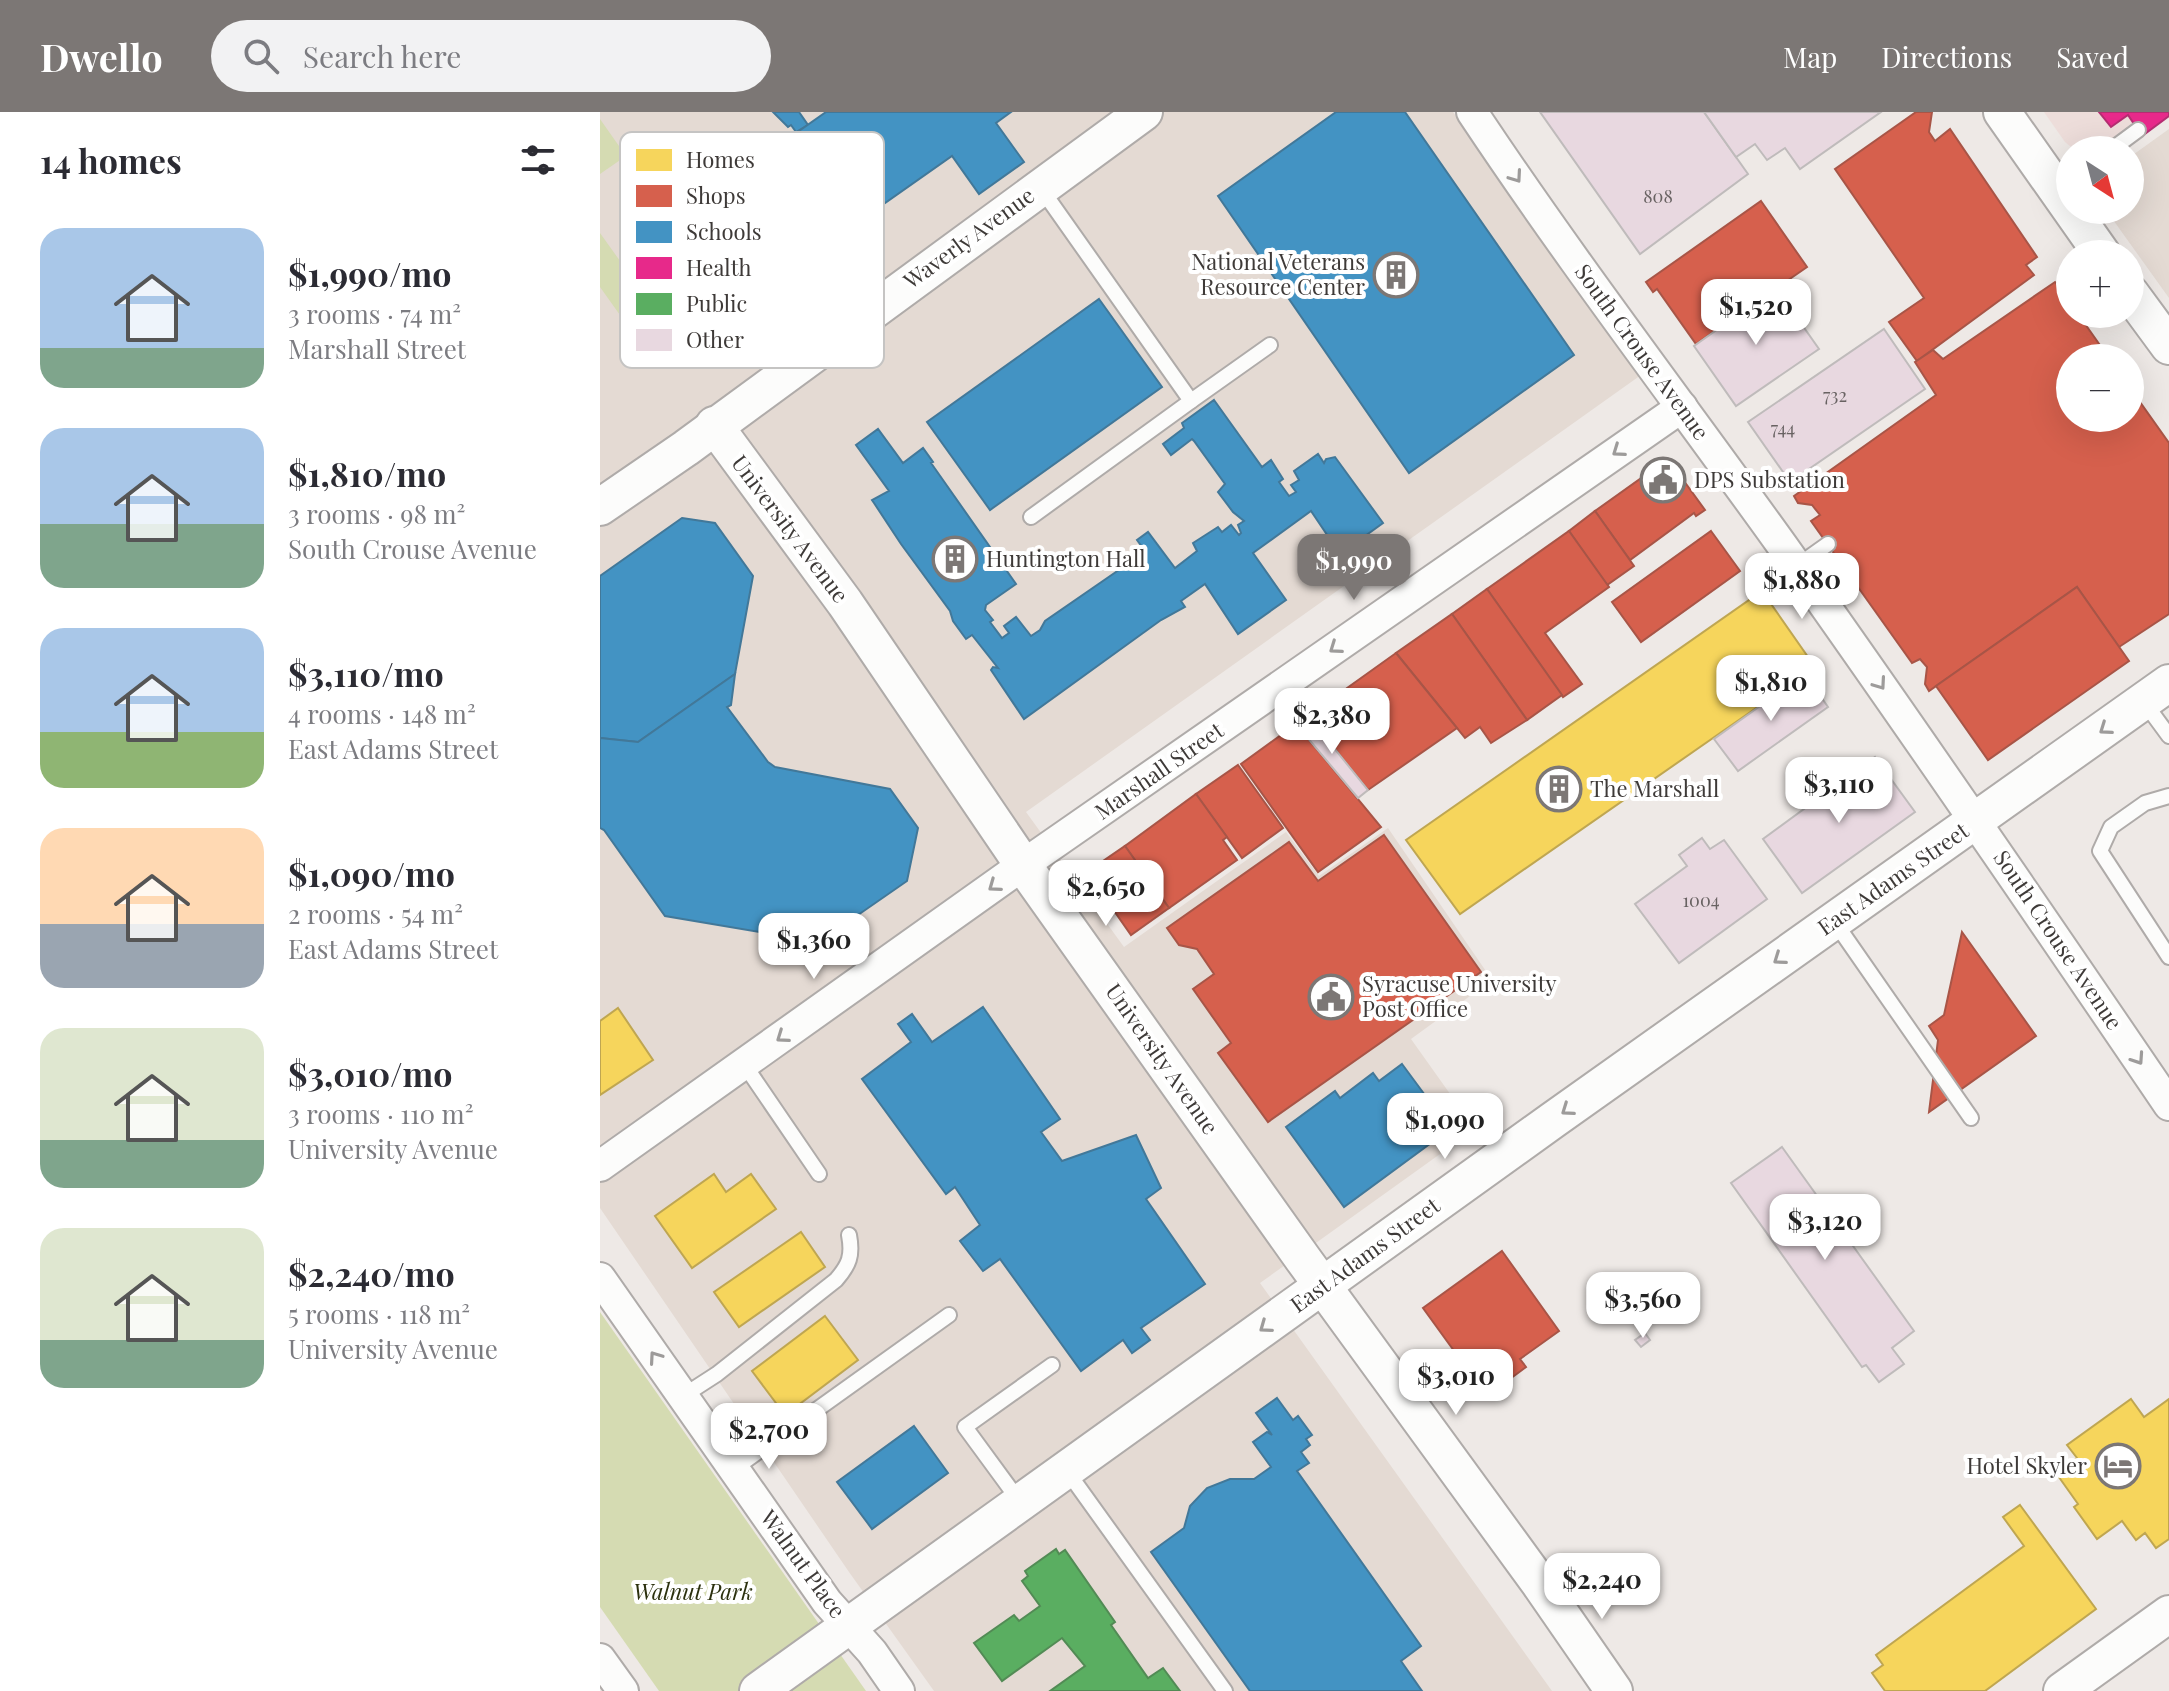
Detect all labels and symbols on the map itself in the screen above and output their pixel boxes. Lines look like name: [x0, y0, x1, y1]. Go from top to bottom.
legend: [620, 132, 884, 368]
north arrow: [2056, 136, 2144, 224]
text: Homes: [686, 144, 755, 174]
one-way arrow: [1506, 168, 1521, 182]
text: Shops: [686, 180, 746, 210]
street label: Waverly Avenue: [896, 180, 1040, 295]
house number: 808: [1643, 184, 1673, 208]
text: Schools: [686, 216, 762, 246]
place label: National Veterans Resource Center: [1191, 246, 1365, 301]
building icon: National Veterans Resource Center: [1372, 251, 1420, 299]
text: Health: [686, 252, 751, 282]
street label: South Crouse Avenue: [1569, 257, 1717, 445]
pin: $1,520: [1691, 279, 1821, 347]
text: Public: [686, 288, 747, 318]
text: Other: [686, 324, 744, 354]
house number: 732: [1823, 383, 1847, 407]
house number: 744: [1771, 416, 1795, 440]
one-way arrow: [1612, 441, 1626, 456]
street label: University Avenue: [725, 448, 856, 608]
public building icon: DPS Substation: [1639, 456, 1687, 504]
place label: DPS Substation: [1694, 464, 1845, 494]
pin: $1,990: [1289, 534, 1419, 602]
building icon: Huntington Hall: [931, 535, 979, 583]
place label: Huntington Hall: [986, 543, 1146, 573]
pin: $1,880: [1737, 553, 1867, 621]
one-way arrow: [1330, 638, 1344, 653]
pin: $1,810: [1706, 655, 1836, 723]
one-way arrow: [1870, 675, 1885, 689]
pin: $2,380: [1267, 688, 1397, 756]
street label: Marshall Street: [1088, 714, 1230, 826]
one-way arrow: [2100, 719, 2114, 734]
pin: $3,110: [1774, 757, 1904, 825]
building icon: The Marshall: [1535, 765, 1583, 813]
place label: The Marshall: [1590, 773, 1719, 803]
street label: East Adams Street: [1811, 814, 1975, 941]
street label: South Crouse Avenue: [1988, 844, 2130, 1035]
pin: $2,650: [1041, 860, 1171, 928]
one-way arrow: [988, 876, 1003, 891]
house number: 1004: [1682, 888, 1720, 912]
pin: $1,360: [749, 913, 879, 981]
one-way arrow: [1773, 949, 1787, 964]
place label: Syracuse University Post Office: [1362, 968, 1557, 1023]
public building icon: Syracuse University Post Office: [1307, 973, 1355, 1021]
street label: University Avenue: [1100, 977, 1226, 1140]
one-way arrow: [777, 1027, 791, 1042]
one-way arrow: [2128, 1051, 2143, 1065]
pin: $1,090: [1380, 1093, 1510, 1161]
one-way arrow: [1561, 1100, 1575, 1115]
street label: East Adams Street: [1284, 1189, 1446, 1319]
pin: $3,120: [1760, 1194, 1890, 1262]
pin: $3,560: [1578, 1272, 1708, 1340]
one-way arrow: [1259, 1317, 1273, 1332]
pin: $3,010: [1391, 1349, 1521, 1417]
one-way arrow: [651, 1351, 665, 1365]
pin: $2,700: [704, 1403, 834, 1471]
hotel icon: Hotel Skyler: [2094, 1442, 2142, 1490]
place label: Hotel Skyler: [1966, 1450, 2087, 1480]
street label: Walnut Place: [754, 1503, 853, 1623]
pin: $2,240: [1537, 1553, 1667, 1621]
park label: Walnut Park: [633, 1576, 753, 1606]

